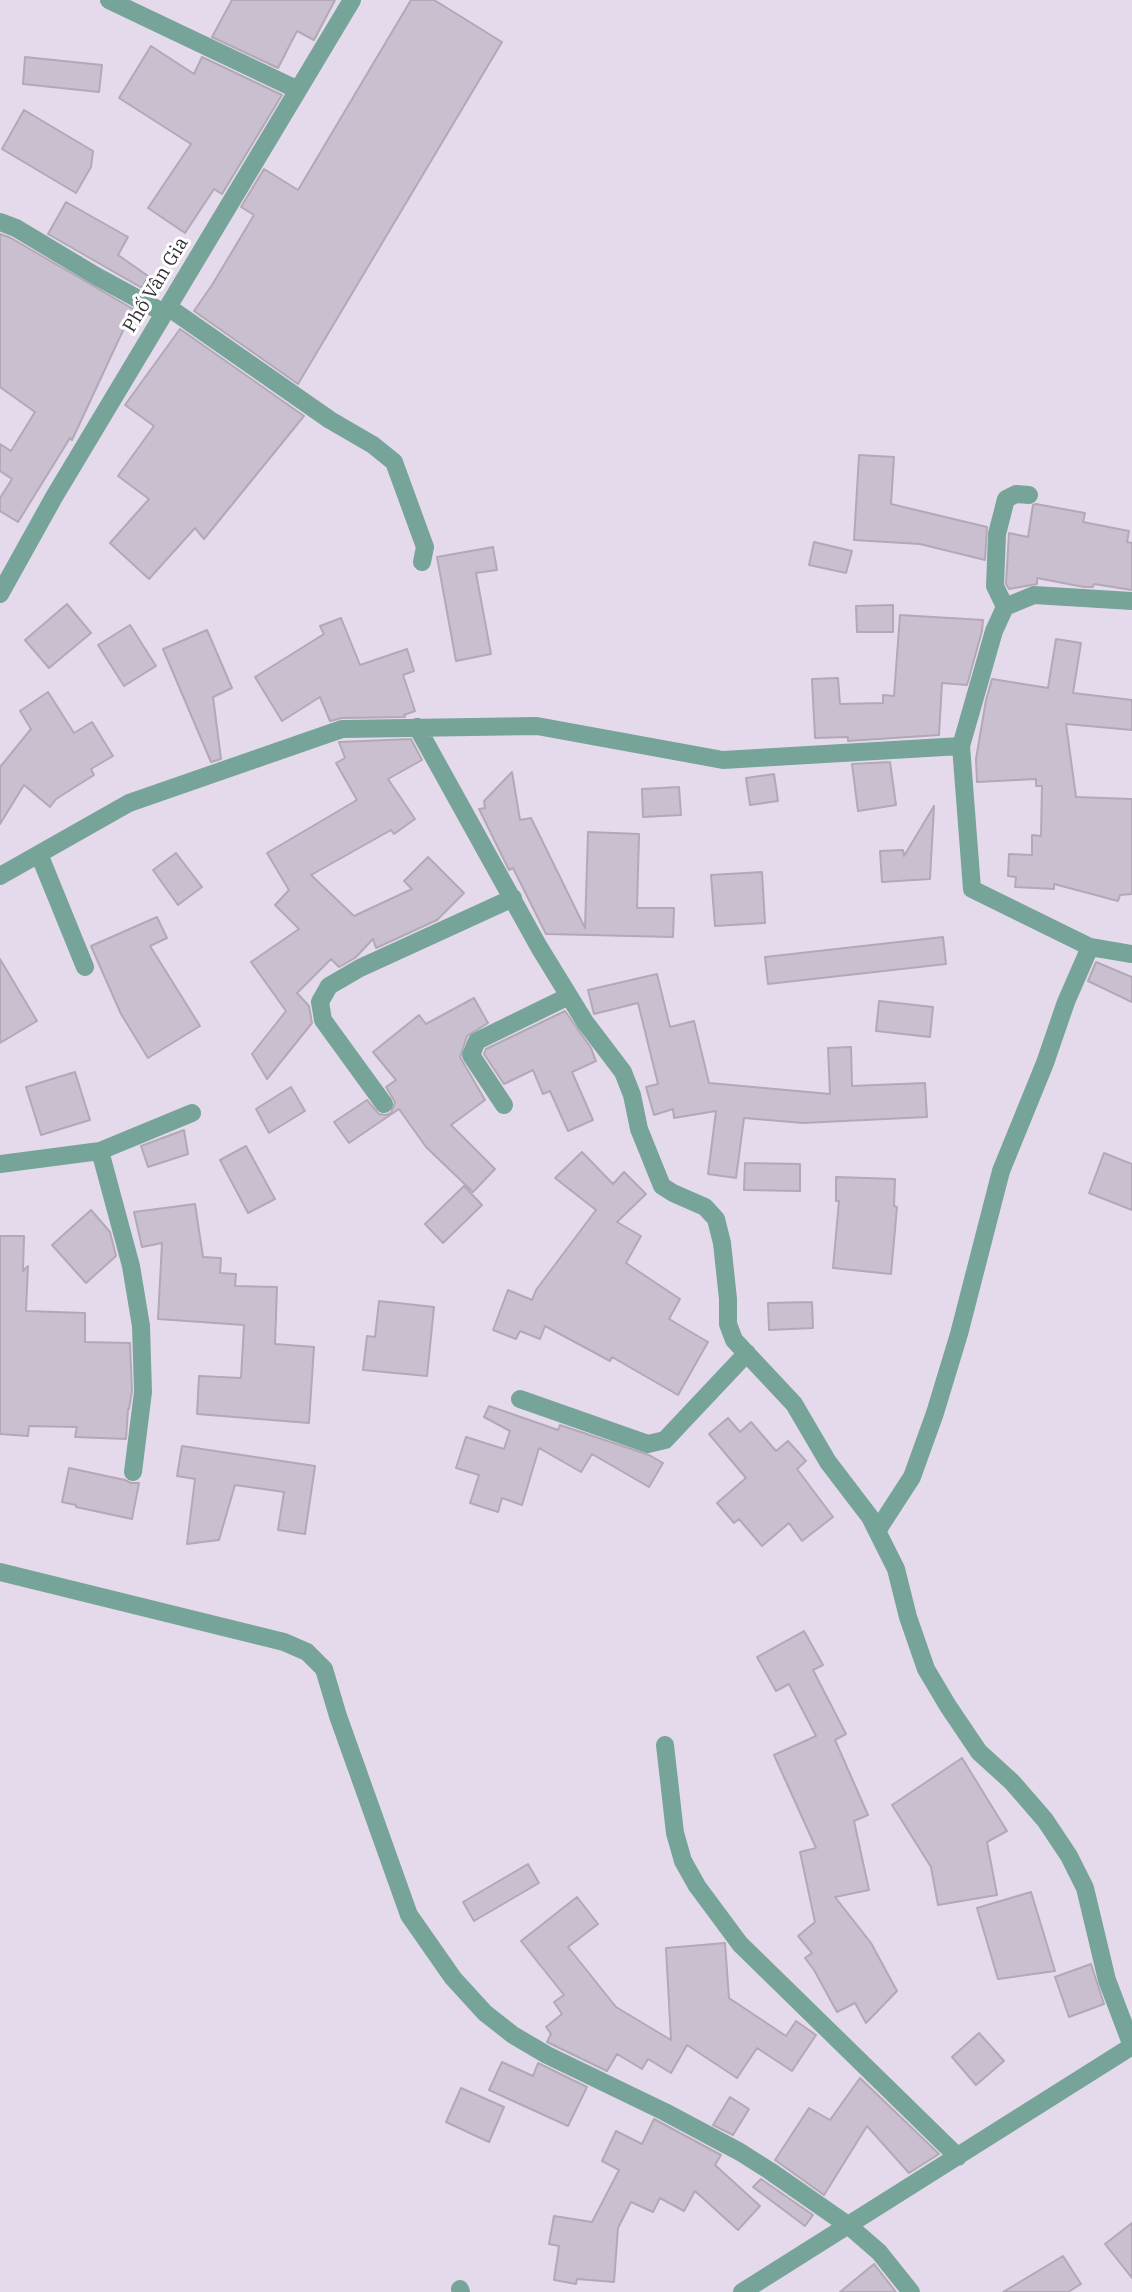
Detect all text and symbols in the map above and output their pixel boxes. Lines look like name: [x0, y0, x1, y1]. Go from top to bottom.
street label: Phố Vân Gia: [119, 233, 193, 337]

